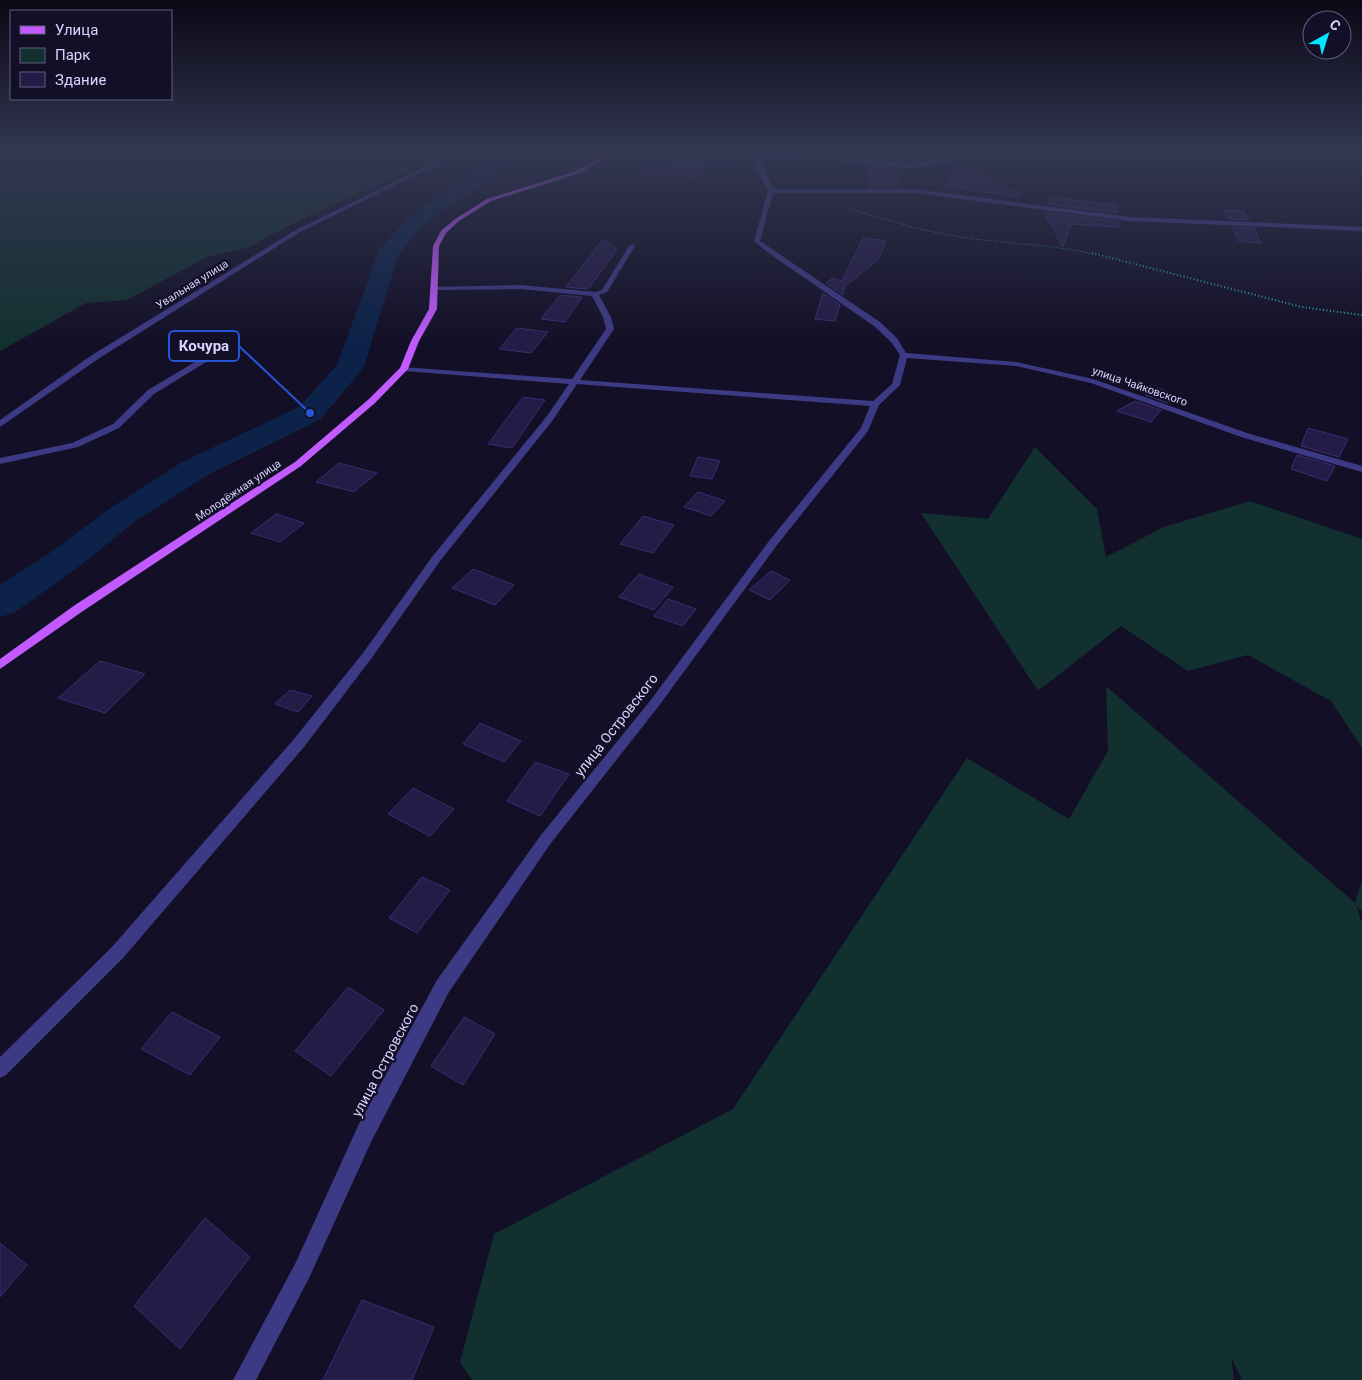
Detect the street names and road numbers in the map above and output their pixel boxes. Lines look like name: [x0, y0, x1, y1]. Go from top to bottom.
street label: Увальная улица: [154, 257, 231, 312]
street label: улица Чайковского: [1091, 364, 1189, 409]
street label: Молодёжная улица: [193, 457, 283, 524]
street label: улица Островского: [571, 670, 661, 780]
street label: улица Островского: [348, 1001, 422, 1119]

